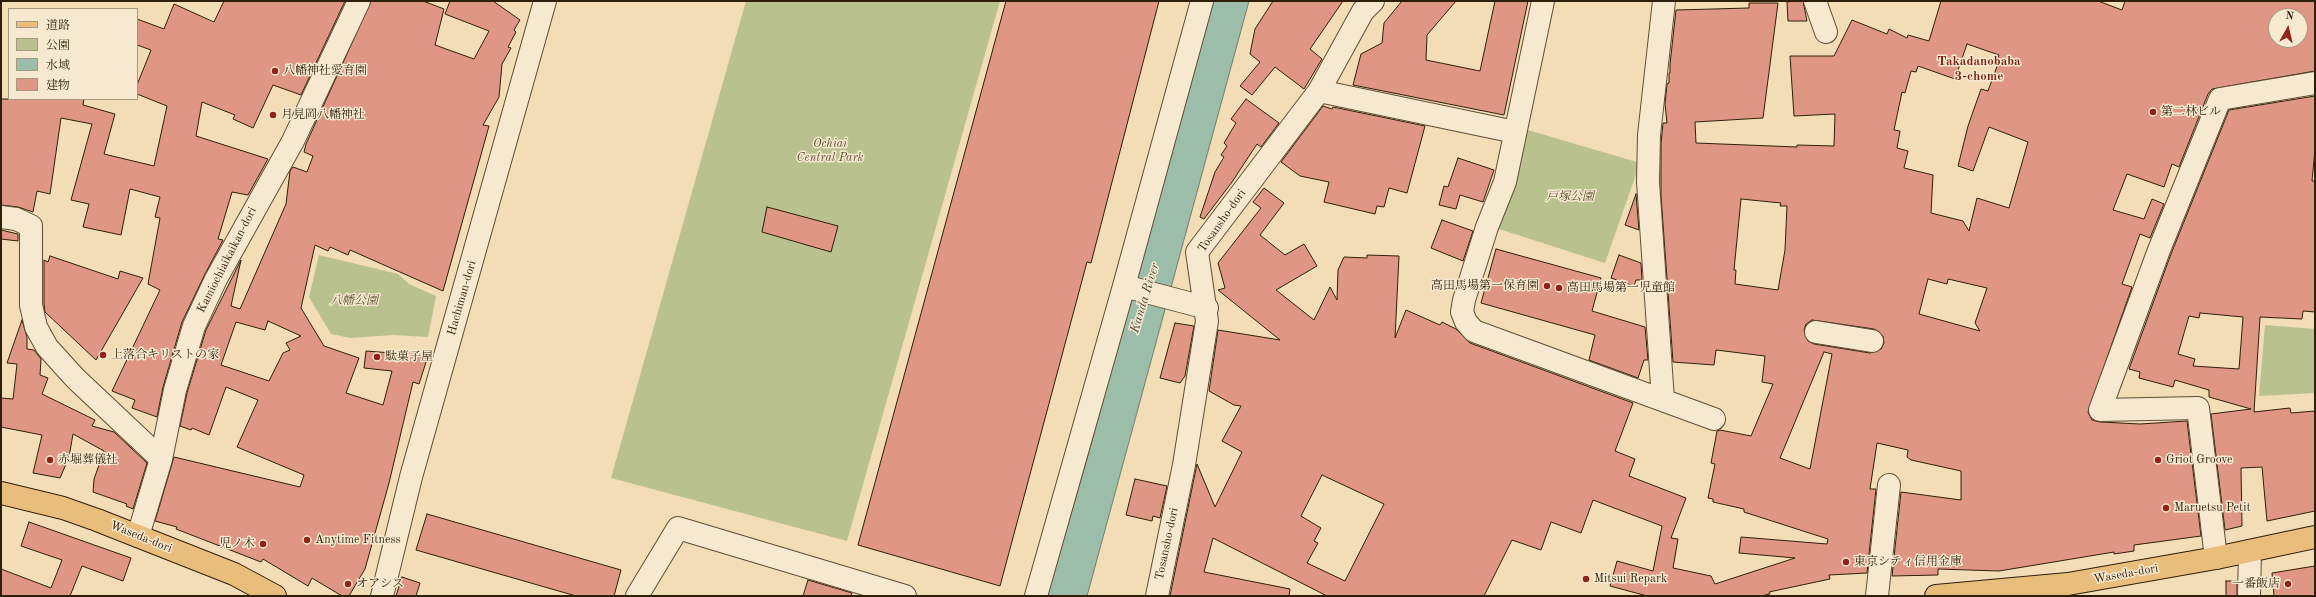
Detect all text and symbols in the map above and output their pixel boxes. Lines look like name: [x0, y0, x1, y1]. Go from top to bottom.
legend: [8, 8, 138, 100]
north arrow: [2268, 8, 2308, 48]
text: N: [2285, 11, 2295, 23]
text: 道路: [46, 20, 70, 32]
text: 公園: [46, 40, 70, 52]
district label: Takadanobaba 3-chome: [1937, 54, 2021, 85]
text: 水域: [46, 60, 70, 72]
place label: 八幡神社愛育園: [283, 64, 367, 78]
marker: 八幡神社愛育園: [270, 66, 280, 76]
text: 建物: [46, 80, 70, 92]
place label: 第二林ビル: [2161, 105, 2221, 119]
marker: 第二林ビル: [2148, 107, 2158, 117]
place label: 月見岡八幡神社: [281, 108, 365, 122]
marker: 月見岡八幡神社: [268, 110, 278, 120]
park label: Ochiai Central Park: [797, 137, 863, 165]
street label: Tosansho-dori: [1195, 187, 1249, 255]
park label: 戸塚公園: [1546, 190, 1594, 204]
street label: Kamiochiaikaikan-dori: [194, 205, 260, 315]
street label: Hachiman-dori: [444, 259, 480, 337]
water label: Kanda River: [1127, 261, 1163, 335]
place label: 高田馬場第一保育園: [1431, 279, 1539, 293]
marker: 高田馬場第一保育園: [1542, 281, 1552, 291]
place label: 高田馬場第一児童館: [1567, 281, 1675, 295]
marker: 高田馬場第一児童館: [1554, 283, 1564, 293]
park label: 八幡公園: [330, 294, 378, 308]
place label: 上落合キリストの家: [111, 348, 219, 362]
marker: 上落合キリストの家: [98, 350, 108, 360]
place label: 駄菓子屋: [385, 350, 433, 364]
marker: 駄菓子屋: [372, 352, 382, 362]
place label: 赤堀葬儀社: [58, 453, 118, 467]
place label: Griot Groove: [2166, 453, 2233, 467]
marker: 赤堀葬儀社: [45, 455, 55, 465]
marker: Griot Groove: [2153, 455, 2163, 465]
place label: Maruetsu Petit: [2174, 501, 2251, 515]
marker: Maruetsu Petit: [2161, 503, 2171, 513]
street label: Tosansho-dori: [1152, 506, 1182, 582]
street label: Waseda-dori: [108, 518, 174, 556]
place label: Anytime Fitness: [315, 533, 401, 547]
marker: Anytime Fitness: [302, 535, 312, 545]
place label: 児ノ木: [219, 537, 255, 551]
marker: 児ノ木: [258, 539, 268, 549]
place label: 東京シティ信用金庫: [1854, 555, 1962, 569]
marker: 東京シティ信用金庫: [1841, 557, 1851, 567]
street label: Waseda-dori: [2092, 561, 2160, 587]
place label: Mitsui Repark: [1594, 572, 1667, 586]
marker: Mitsui Repark: [1581, 574, 1591, 584]
place label: オアシス: [356, 577, 404, 591]
place label: 一番飯店: [2232, 577, 2280, 591]
marker: オアシス: [343, 579, 353, 589]
marker: 一番飯店: [2283, 579, 2293, 589]

